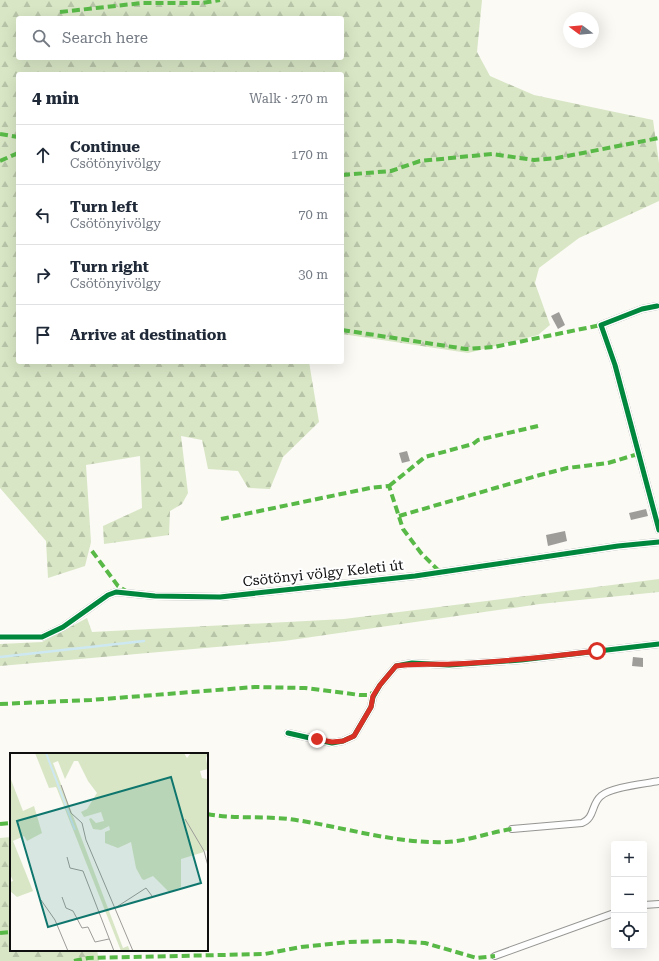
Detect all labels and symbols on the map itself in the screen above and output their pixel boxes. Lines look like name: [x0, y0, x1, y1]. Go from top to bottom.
north arrow: [563, 12, 599, 48]
street label: Csötönyi völgy Keleti út: [242, 557, 404, 589]
route start: [588, 642, 606, 660]
route end: [308, 730, 326, 748]
inset map: [10, 753, 208, 951]

